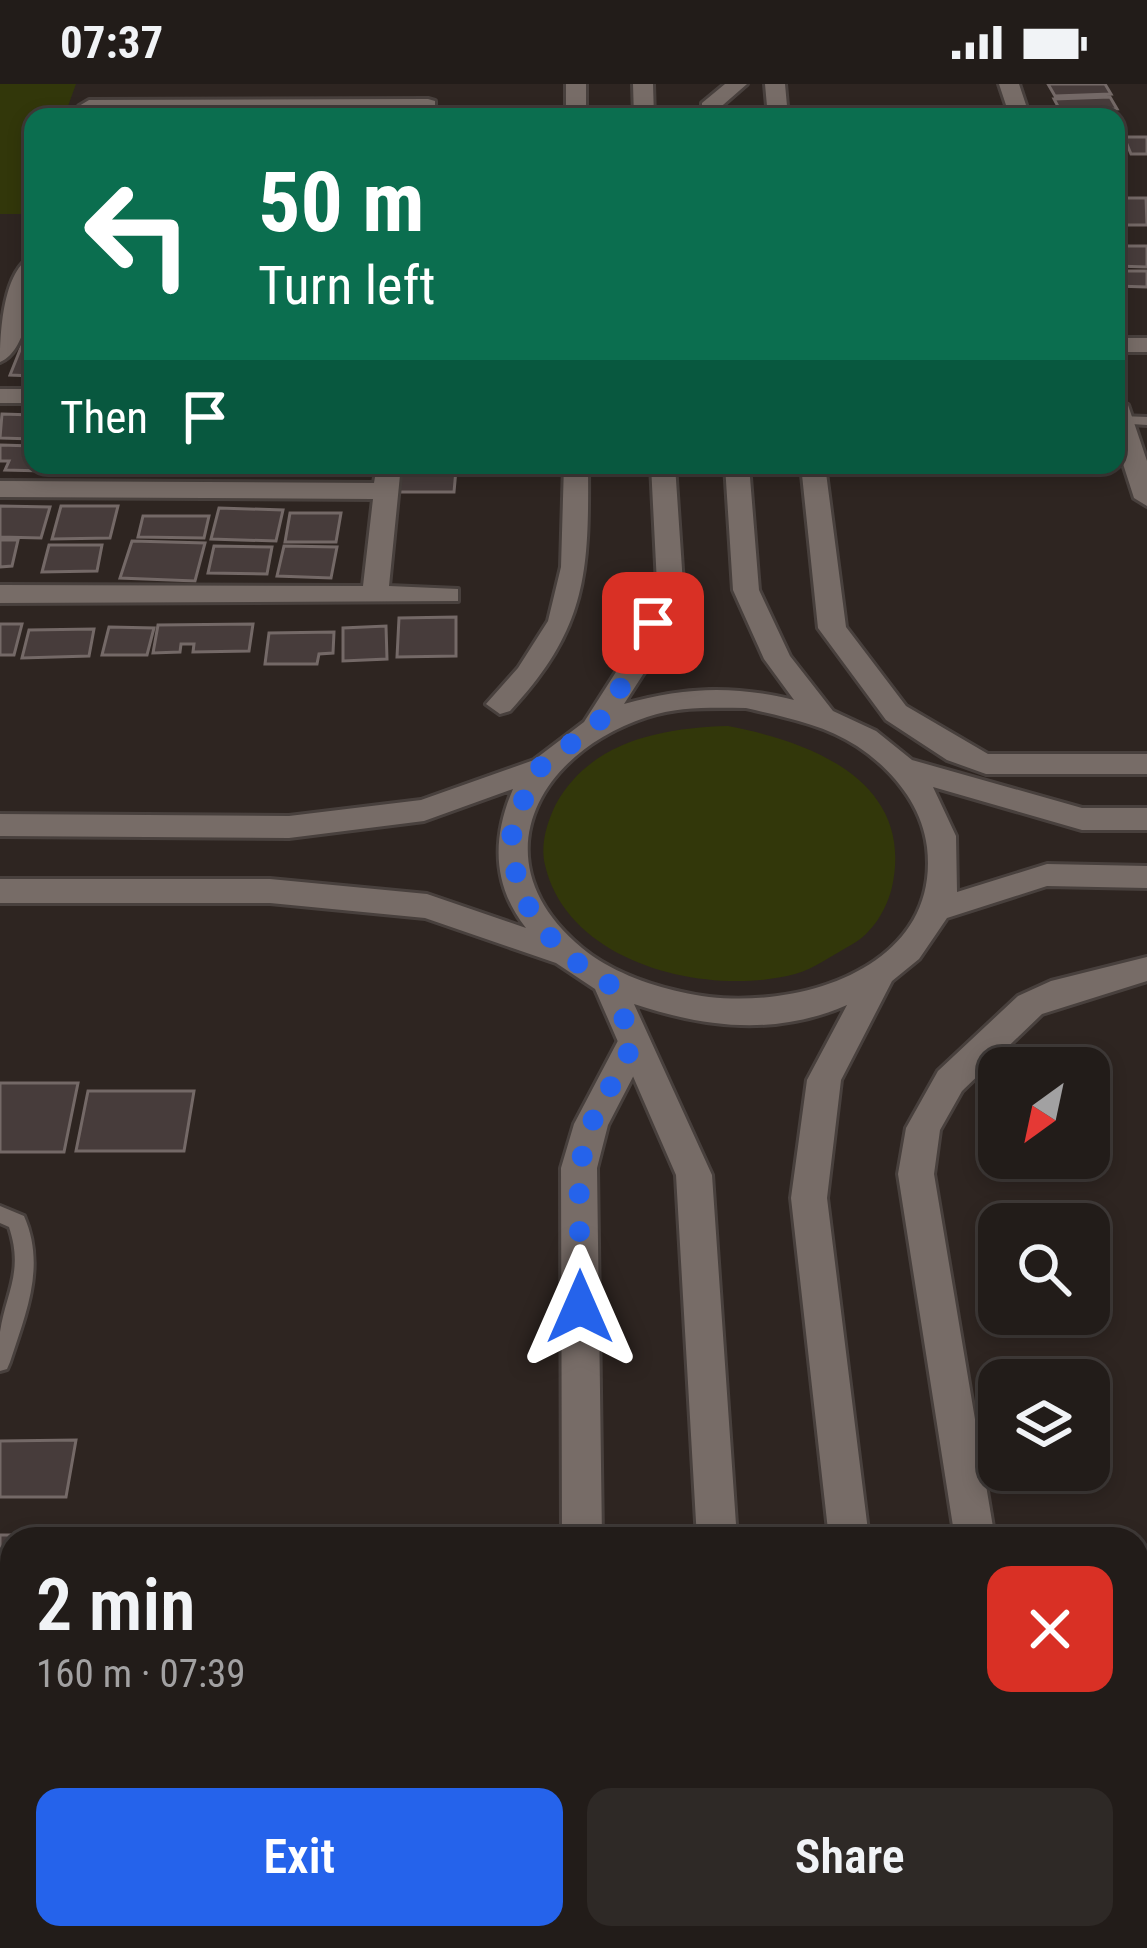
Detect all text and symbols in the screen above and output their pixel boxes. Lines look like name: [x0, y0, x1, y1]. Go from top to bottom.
text: 07:37: [60, 16, 163, 69]
text: 50 m: [258, 153, 425, 252]
icon: left: [60, 156, 216, 312]
text: Turn left: [258, 254, 435, 317]
icon: arrive: [172, 384, 238, 450]
text: Then: [60, 391, 148, 444]
pin: [602, 572, 704, 674]
icon: arrive: [620, 590, 686, 656]
north arrow: [978, 1047, 1110, 1179]
map controls: [978, 1047, 1110, 1491]
button: search: [978, 1203, 1110, 1335]
position arrow: [517, 1244, 643, 1370]
button: layers: [978, 1359, 1110, 1491]
text: 2 min: [36, 1563, 195, 1648]
button: close: [987, 1566, 1113, 1692]
text: 160 m · 07:39: [36, 1651, 246, 1697]
button: Exit: [36, 1788, 563, 1926]
button: Share: [587, 1788, 1113, 1926]

